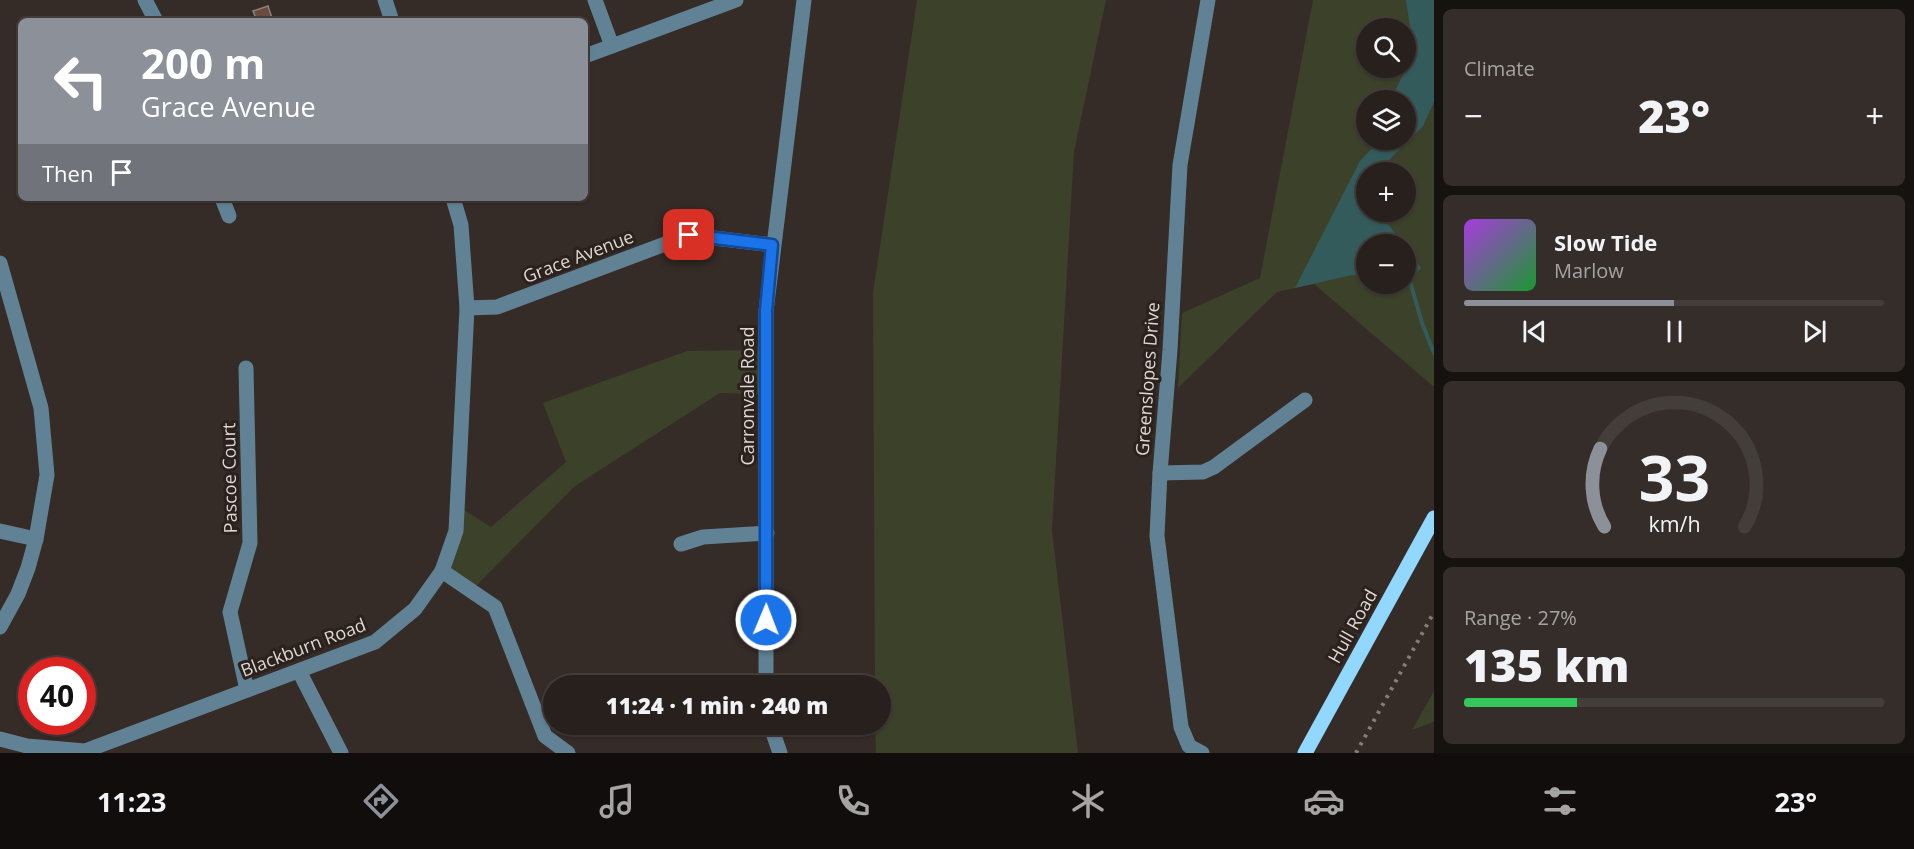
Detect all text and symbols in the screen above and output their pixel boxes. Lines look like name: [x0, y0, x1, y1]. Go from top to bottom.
map controls: [1356, 18, 1416, 294]
button: search: [1356, 18, 1416, 78]
text: 200 m: [141, 34, 265, 91]
icon: left: [42, 42, 120, 120]
text: Climate: [1464, 55, 1535, 82]
text: 23°: [1638, 85, 1710, 146]
text: Grace Avenue: [141, 88, 316, 125]
button: layers: [1356, 90, 1416, 150]
text: −: [1464, 93, 1483, 138]
text: +: [1865, 93, 1884, 138]
icon: arrive: [105, 156, 138, 189]
text: Then: [42, 158, 93, 188]
button: +: [1356, 162, 1416, 222]
pin: [663, 209, 714, 260]
icon: arrive: [672, 218, 705, 251]
street label: Grace Avenue: [519, 224, 637, 288]
text: Slow Tide: [1554, 227, 1657, 257]
button: −: [1356, 234, 1416, 294]
text: Marlow: [1554, 257, 1624, 284]
street label: Greenslopes Drive: [1130, 301, 1164, 457]
icon: previous: [1518, 315, 1551, 348]
icon: pause: [1658, 315, 1691, 348]
icon: next: [1798, 315, 1831, 348]
street label: Carronvale Road: [735, 326, 759, 466]
street label: Pascoe Court: [216, 422, 242, 534]
text: 33: [1638, 434, 1710, 519]
text: km/h: [1648, 509, 1700, 538]
street label: Hull Road: [1322, 585, 1382, 667]
position arrow: [734, 588, 798, 652]
text: Range · 27%: [1464, 604, 1577, 631]
street label: Blackburn Road: [237, 612, 369, 682]
text: 135 km: [1464, 634, 1629, 695]
speed limit sign: 40: [18, 657, 96, 735]
text: 11:24 · 1 min · 240 m: [606, 690, 828, 720]
icon: directions: [360, 780, 402, 822]
icon: music: [596, 780, 638, 822]
icon: phone: [832, 780, 874, 822]
icon: climate: [1067, 780, 1109, 822]
icon: car: [1303, 780, 1345, 822]
icon: filters: [1539, 780, 1581, 822]
text: 11:23: [97, 783, 166, 820]
text: 23°: [1775, 783, 1817, 820]

